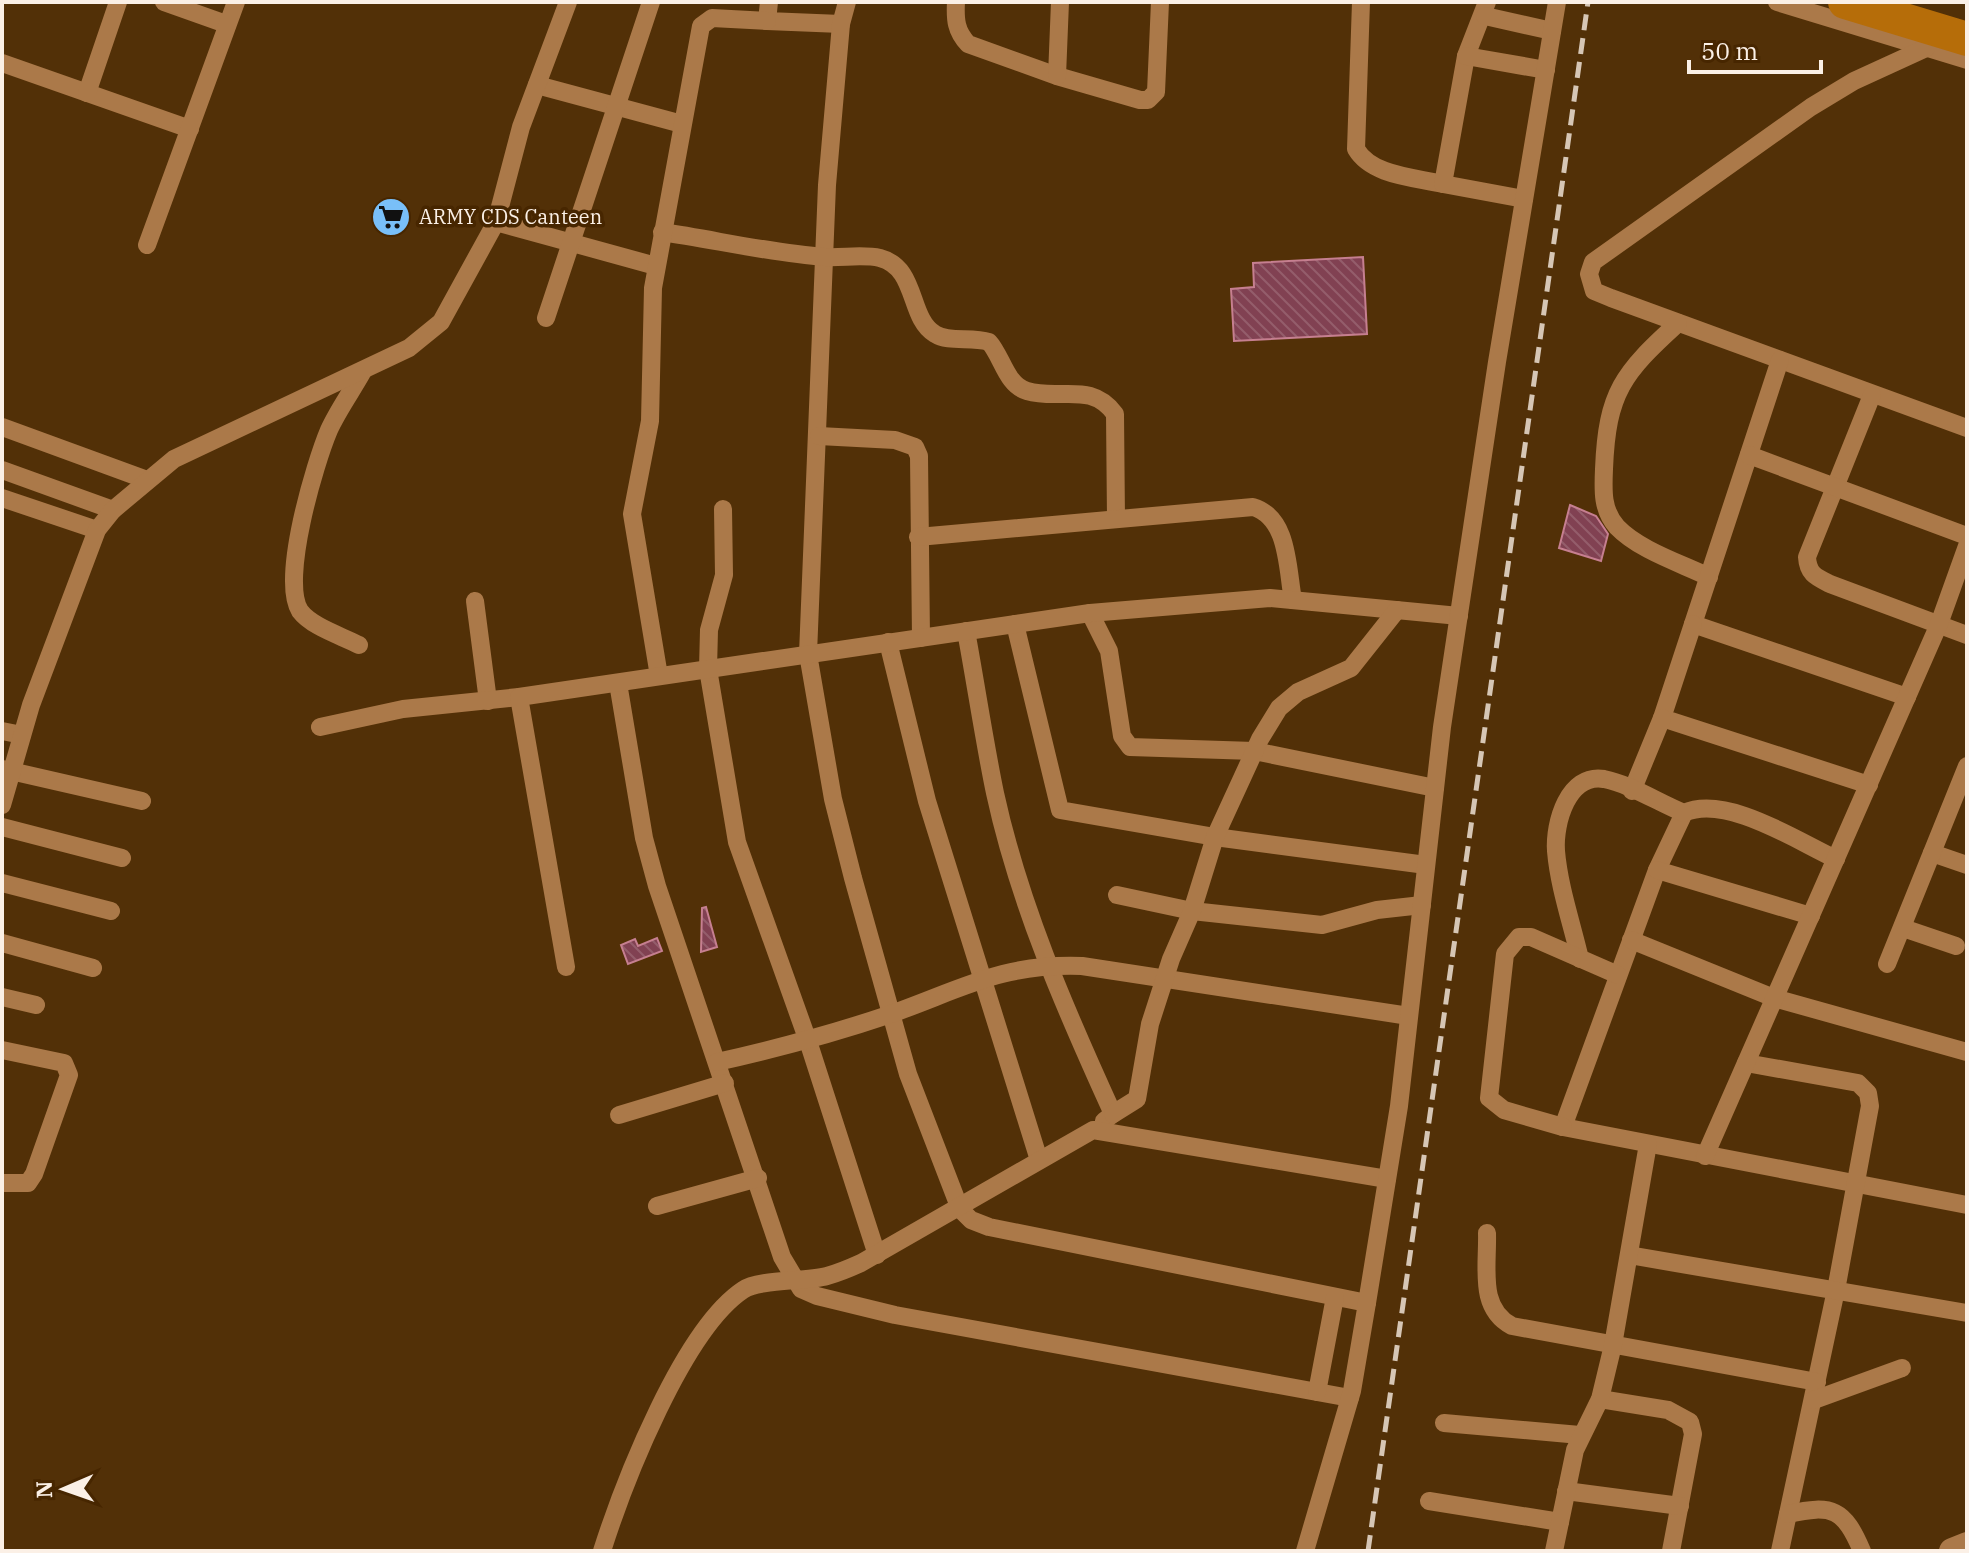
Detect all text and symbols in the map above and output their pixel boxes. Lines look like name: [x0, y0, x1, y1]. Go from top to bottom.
scale bar: [1689, 24, 1821, 74]
text: 50 m: [1701, 35, 1758, 67]
supermarket icon: ARMY CDS Canteen: [370, 196, 412, 238]
place label: ARMY CDS Canteen: [419, 203, 602, 230]
north arrow: [24, 1449, 104, 1529]
text: N: [29, 1481, 58, 1499]

